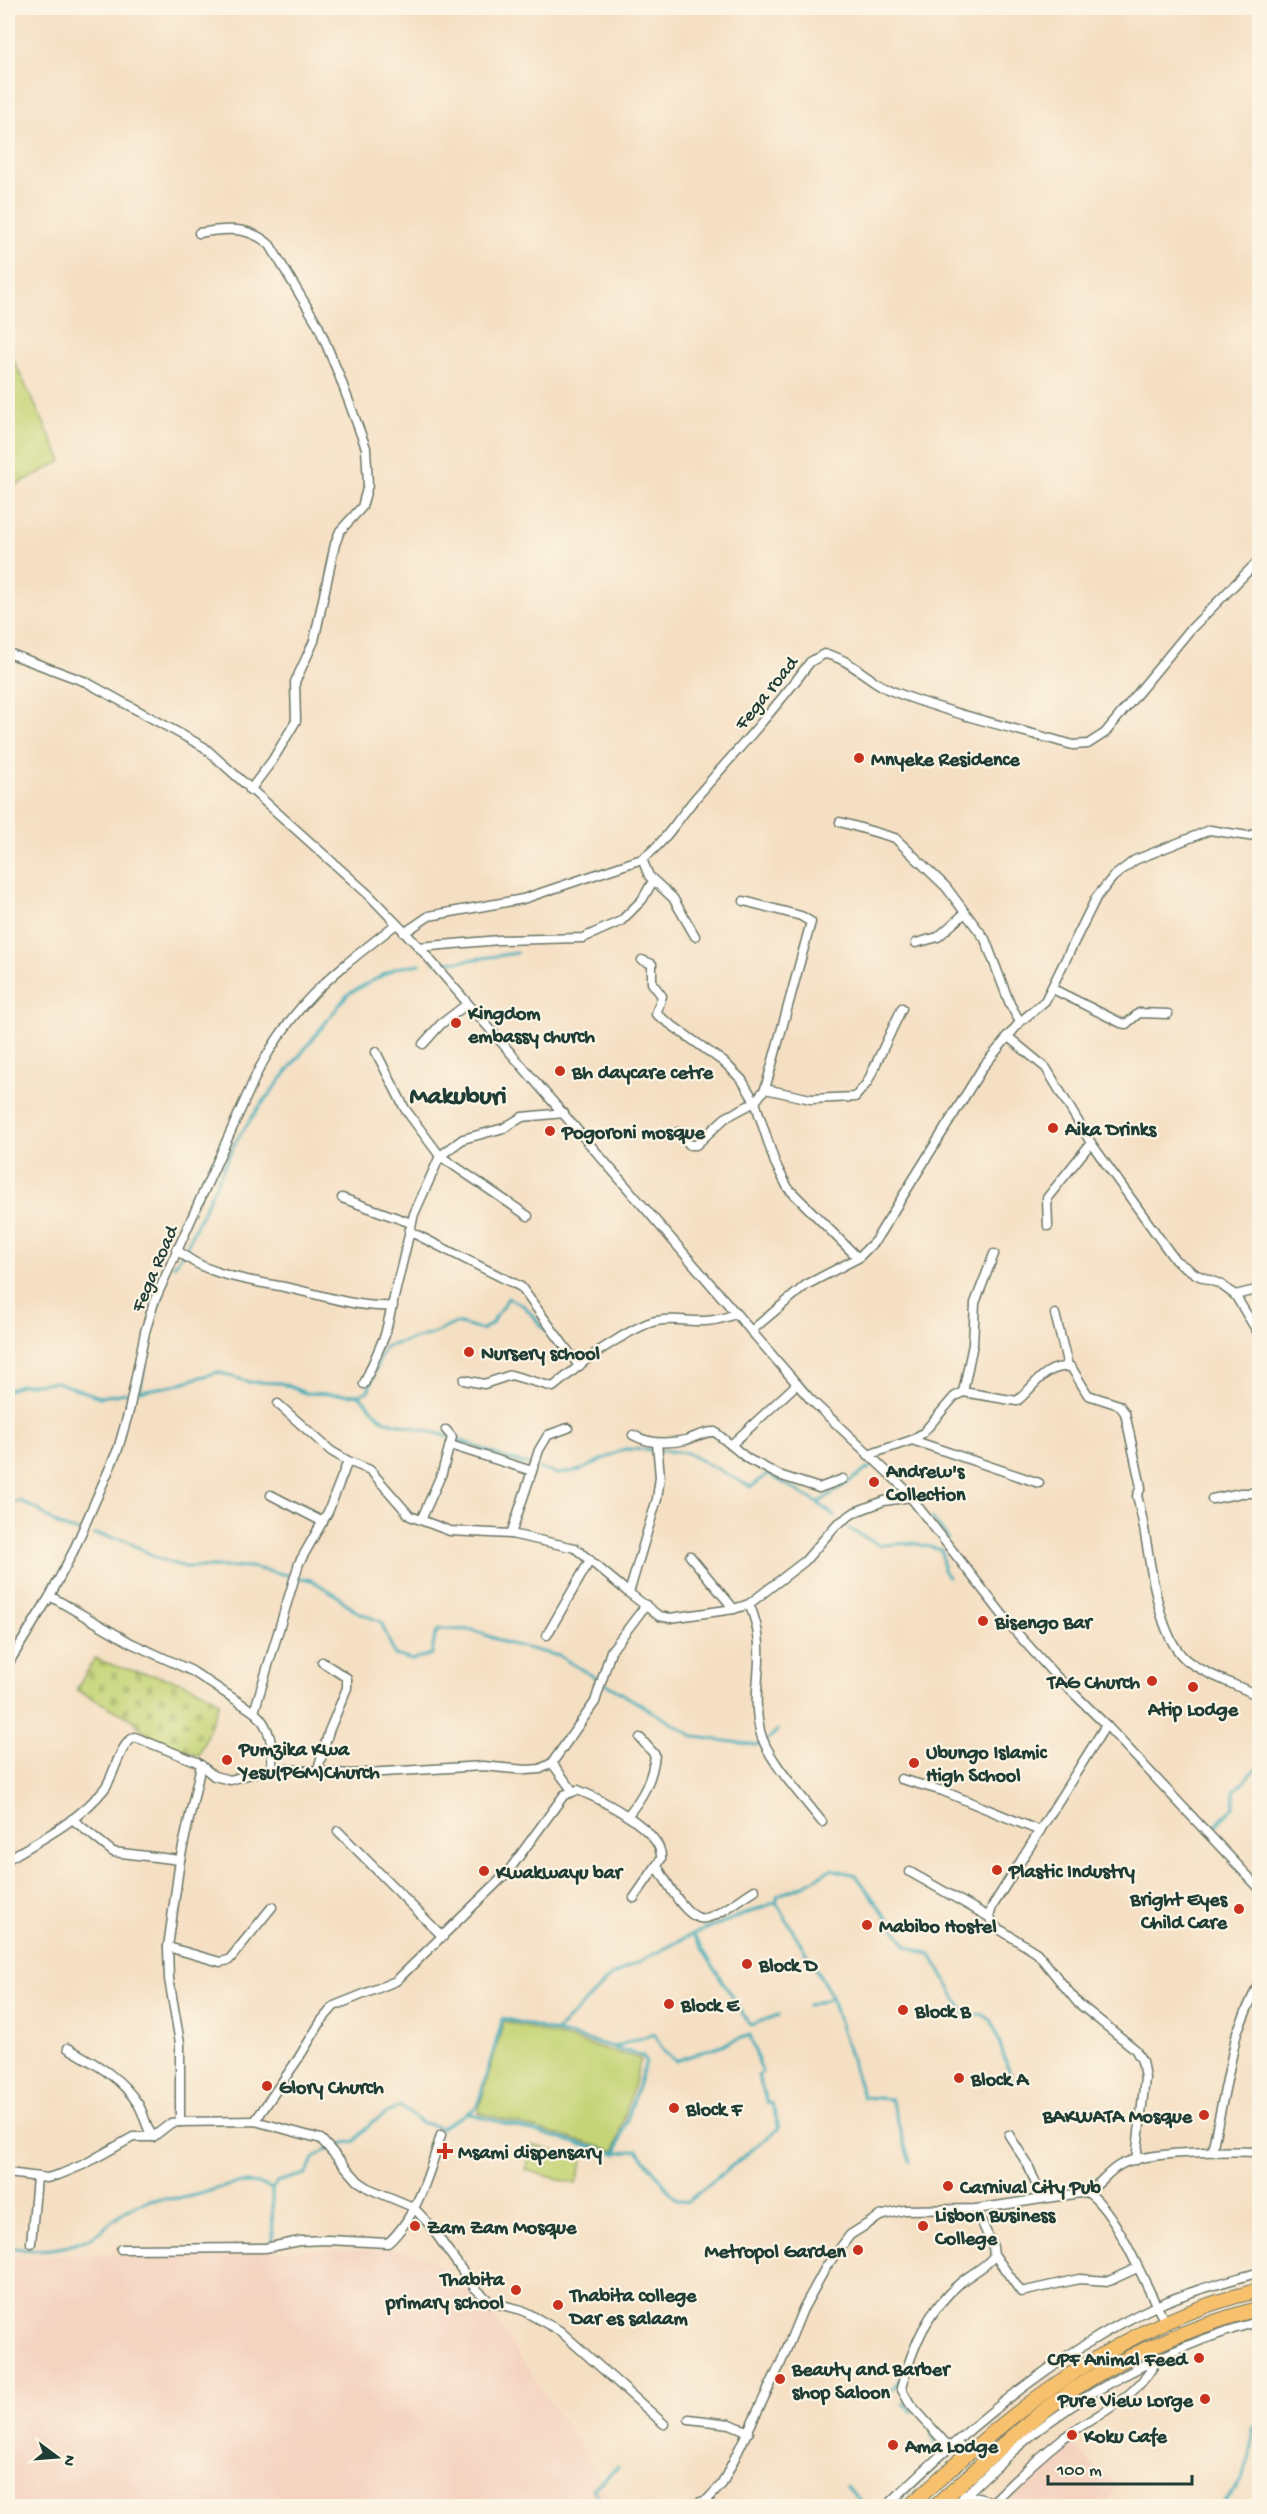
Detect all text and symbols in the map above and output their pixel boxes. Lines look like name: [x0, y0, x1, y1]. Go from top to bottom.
street label: Fega road: [730, 651, 806, 736]
place label: Mnyeke Residence: [871, 750, 1020, 773]
marker: Mnyeke Residence: [852, 751, 866, 765]
place label: Kingdom embassy church: [467, 1004, 595, 1050]
marker: Kingdom embassy church: [449, 1016, 463, 1030]
place label: Bh daycare cetre: [571, 1063, 714, 1086]
marker: Bh daycare cetre: [553, 1064, 567, 1078]
district label: Makuburi: [409, 1083, 507, 1114]
place label: Aika Drinks: [1064, 1120, 1158, 1143]
marker: Aika Drinks: [1046, 1121, 1060, 1135]
place label: Pogoroni mosque: [561, 1123, 706, 1146]
marker: Pogoroni mosque: [543, 1124, 557, 1138]
street label: Fega Road: [127, 1221, 186, 1317]
place label: Nursery school: [481, 1344, 601, 1367]
marker: Nursery school: [462, 1345, 476, 1359]
place label: Andrew's Collection: [885, 1462, 966, 1508]
marker: Andrew's Collection: [867, 1475, 881, 1489]
place label: Bisengo Bar: [994, 1613, 1094, 1636]
marker: Bisengo Bar: [976, 1614, 990, 1628]
place label: TAG Church: [1046, 1673, 1140, 1696]
marker: TAG Church: [1145, 1674, 1159, 1688]
marker: Atip Lodge: [1186, 1680, 1200, 1694]
place label: Atip Lodge: [1147, 1700, 1239, 1723]
place label: Pumzika Kwa Yesu(PGM)Church: [237, 1740, 380, 1786]
place label: Ubungo Islamic High School: [926, 1743, 1048, 1789]
marker: Pumzika Kwa Yesu(PGM)Church: [220, 1753, 234, 1767]
marker: Ubungo Islamic High School: [907, 1756, 921, 1770]
place label: Plastic Industry: [1008, 1862, 1135, 1885]
place label: Kwakwayu bar: [495, 1863, 624, 1886]
marker: Plastic Industry: [990, 1863, 1004, 1877]
marker: Kwakwayu bar: [477, 1864, 491, 1878]
place label: Bright Eyes Child Care: [1129, 1890, 1229, 1936]
marker: Bright Eyes Child Care: [1232, 1902, 1246, 1916]
place label: Mabibo Hostel: [879, 1917, 997, 1940]
marker: Mabibo Hostel: [860, 1918, 874, 1932]
place label: Block D: [758, 1956, 818, 1979]
marker: Block D: [740, 1957, 754, 1971]
place label: Block E: [680, 1996, 740, 2019]
marker: Block E: [662, 1997, 676, 2011]
place label: Block B: [914, 2002, 971, 2025]
marker: Block B: [896, 2003, 910, 2017]
place label: Block A: [970, 2070, 1030, 2093]
marker: Block A: [952, 2071, 966, 2085]
place label: Glory Church: [279, 2078, 384, 2101]
marker: Glory Church: [260, 2079, 274, 2093]
place label: Block F: [685, 2100, 743, 2123]
marker: Block F: [667, 2101, 681, 2115]
place label: BAKWATA Mosque: [1042, 2107, 1193, 2130]
marker: BAKWATA Mosque: [1197, 2108, 1211, 2122]
marker: Msami dispensary: [436, 2142, 454, 2160]
place label: Msami dispensary: [458, 2143, 602, 2166]
place label: Carnival City Pub: [959, 2178, 1101, 2201]
marker: Carnival City Pub: [941, 2179, 955, 2193]
place label: Lisbon Business College: [934, 2206, 1057, 2252]
place label: Zam Zam Mosque: [427, 2218, 577, 2241]
marker: Zam Zam Mosque: [408, 2219, 422, 2233]
marker: Lisbon Business College: [916, 2219, 930, 2233]
place label: Metropol Garden: [704, 2242, 846, 2265]
marker: Metropol Garden: [851, 2243, 865, 2257]
place label: Thabita primary school: [385, 2270, 505, 2316]
marker: Thabita primary school: [509, 2283, 523, 2297]
place label: Thabita college Dar es salaam: [568, 2286, 697, 2332]
marker: Thabita college Dar es salaam: [551, 2298, 565, 2312]
place label: CPF Animal Feed: [1046, 2350, 1189, 2373]
marker: CPF Animal Feed: [1192, 2351, 1206, 2365]
place label: Beauty and Barber shop Saloon: [791, 2360, 951, 2406]
marker: Beauty and Barber shop Saloon: [773, 2372, 787, 2386]
place label: Pure View Lorge: [1057, 2391, 1194, 2414]
marker: Pure View Lorge: [1198, 2392, 1212, 2406]
north arrow: [27, 2427, 87, 2487]
place label: Koku Cafe: [1083, 2427, 1168, 2450]
marker: Koku Cafe: [1065, 2428, 1079, 2442]
place label: Ama Lodge: [904, 2437, 999, 2460]
marker: Ama Lodge: [886, 2438, 900, 2452]
scale bar: [1048, 2448, 1192, 2486]
text: N: [57, 2453, 79, 2468]
text: 100 m: [1056, 2461, 1102, 2482]

